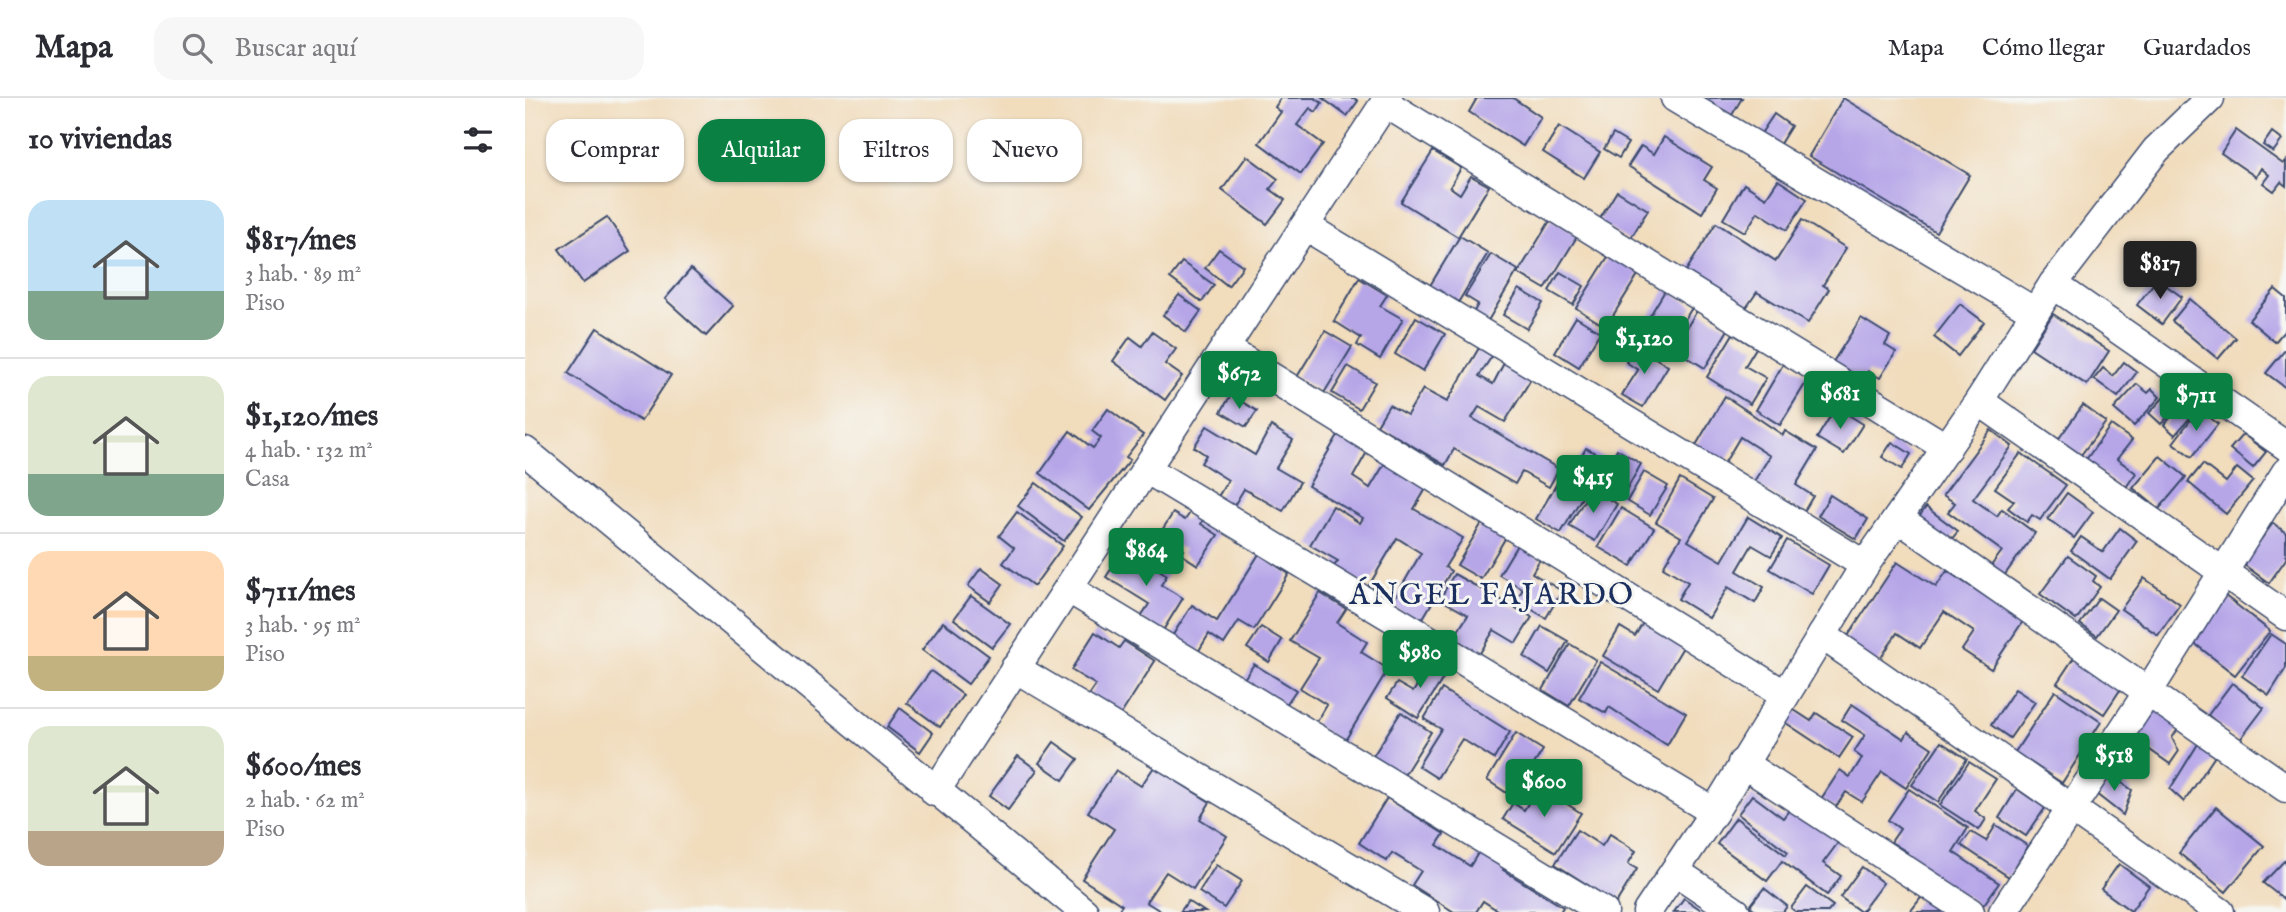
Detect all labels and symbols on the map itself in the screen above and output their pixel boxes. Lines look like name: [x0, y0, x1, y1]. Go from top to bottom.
pin: $817: [2119, 242, 2201, 301]
pin: $1,120: [1587, 316, 1701, 376]
pin: $672: [1198, 352, 1280, 411]
pin: $681: [1799, 372, 1881, 431]
pin: $711: [2155, 374, 2237, 433]
pin: $415: [1552, 456, 1634, 515]
pin: $864: [1105, 528, 1187, 588]
district label: ÁNGEL FAJARDO: [1348, 576, 1635, 615]
pin: $980: [1379, 630, 1461, 690]
pin: $518: [2073, 734, 2155, 793]
pin: $600: [1503, 760, 1585, 819]

